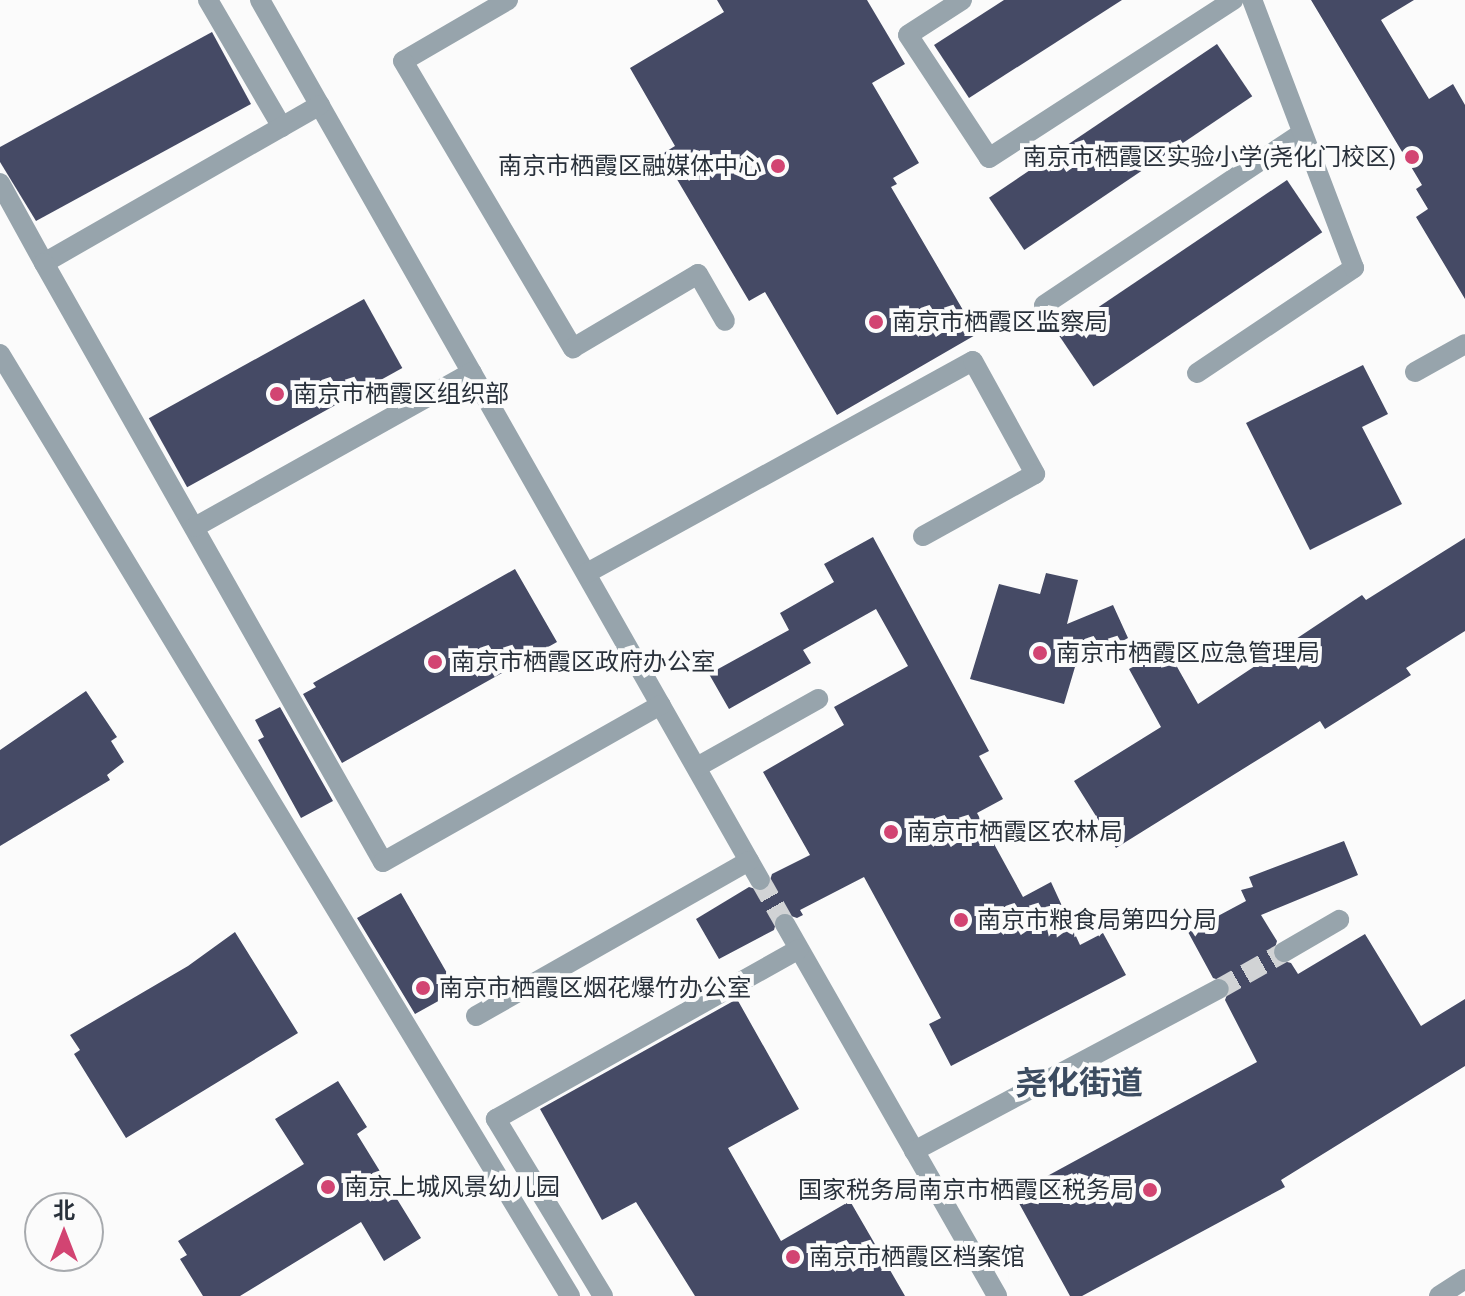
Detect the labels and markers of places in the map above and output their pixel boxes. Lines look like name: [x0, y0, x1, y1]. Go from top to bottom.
place label: 南京市栖霞区实验小学(尧化门校区): [1023, 143, 1396, 171]
marker: 南京市栖霞区实验小学(尧化门校区): [1403, 148, 1421, 166]
place label: 南京市栖霞区融媒体中心: [498, 152, 762, 180]
marker: 南京市栖霞区融媒体中心: [769, 157, 787, 175]
place label: 南京市栖霞区监察局: [892, 308, 1108, 336]
marker: 南京市栖霞区监察局: [867, 313, 885, 331]
place label: 南京市栖霞区组织部: [293, 380, 509, 408]
marker: 南京市栖霞区组织部: [268, 385, 286, 403]
place label: 南京市栖霞区应急管理局: [1056, 639, 1320, 667]
marker: 南京市栖霞区应急管理局: [1031, 644, 1049, 662]
place label: 南京市栖霞区政府办公室: [451, 648, 715, 676]
marker: 南京市栖霞区政府办公室: [426, 653, 444, 671]
place label: 南京市栖霞区农林局: [907, 818, 1123, 846]
marker: 南京市栖霞区农林局: [882, 823, 900, 841]
place label: 南京市粮食局第四分局: [977, 906, 1217, 934]
marker: 南京市粮食局第四分局: [952, 911, 970, 929]
place label: 南京市栖霞区烟花爆竹办公室: [439, 974, 751, 1002]
marker: 南京市栖霞区烟花爆竹办公室: [414, 979, 432, 997]
place label: 南京上城风景幼儿园: [344, 1173, 560, 1201]
place label: 国家税务局南京市栖霞区税务局: [798, 1176, 1134, 1204]
marker: 南京上城风景幼儿园: [319, 1178, 337, 1196]
marker: 国家税务局南京市栖霞区税务局: [1141, 1181, 1159, 1199]
place label: 南京市栖霞区档案馆: [809, 1243, 1025, 1271]
marker: 南京市栖霞区档案馆: [784, 1248, 802, 1266]

